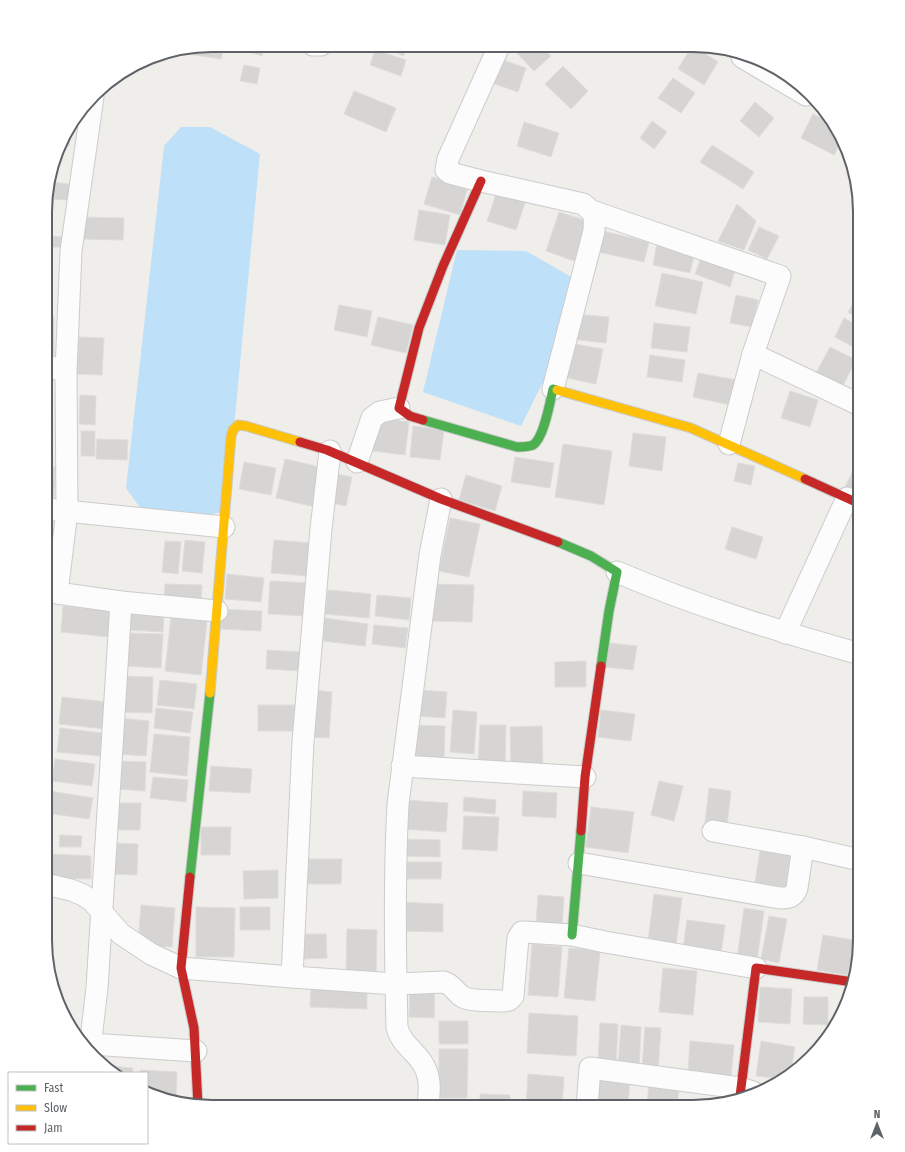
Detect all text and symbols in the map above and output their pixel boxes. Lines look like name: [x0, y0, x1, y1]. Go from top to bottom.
legend: [8, 1072, 148, 1144]
text: Fast: [44, 1081, 63, 1095]
text: Slow: [44, 1101, 67, 1115]
north arrow: [857, 1104, 897, 1144]
text: N: [874, 1108, 880, 1121]
text: Jam: [44, 1121, 62, 1135]

